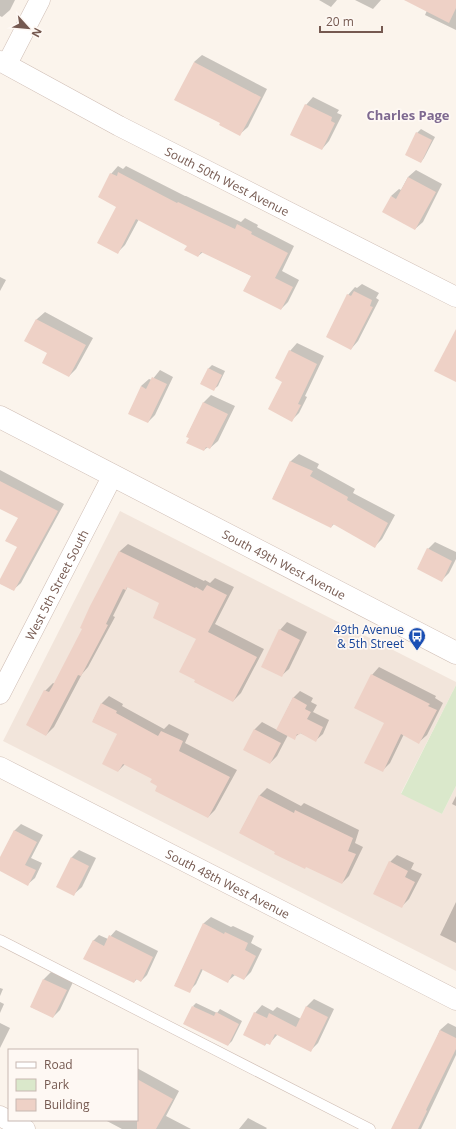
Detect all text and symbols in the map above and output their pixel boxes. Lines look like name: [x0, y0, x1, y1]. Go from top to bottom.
north arrow: [8, 8, 48, 48]
scale bar: [320, 8, 382, 34]
text: 20 m: [326, 13, 354, 30]
text: N: [29, 25, 46, 40]
district label: Charles Page: [366, 106, 450, 124]
street label: South 50th West Avenue: [162, 142, 293, 220]
street label: South 49th West Avenue: [219, 525, 349, 603]
street label: West 5th Street South: [21, 527, 92, 643]
place label: 49th Avenue & 5th Street: [334, 621, 404, 652]
bus stop icon: 49th Avenue & 5th Street: [407, 626, 427, 651]
street label: South 48th West Avenue: [163, 845, 293, 922]
legend: [8, 1049, 138, 1121]
text: Road: [44, 1056, 73, 1073]
text: Park: [44, 1076, 70, 1093]
text: Building: [44, 1096, 90, 1113]

